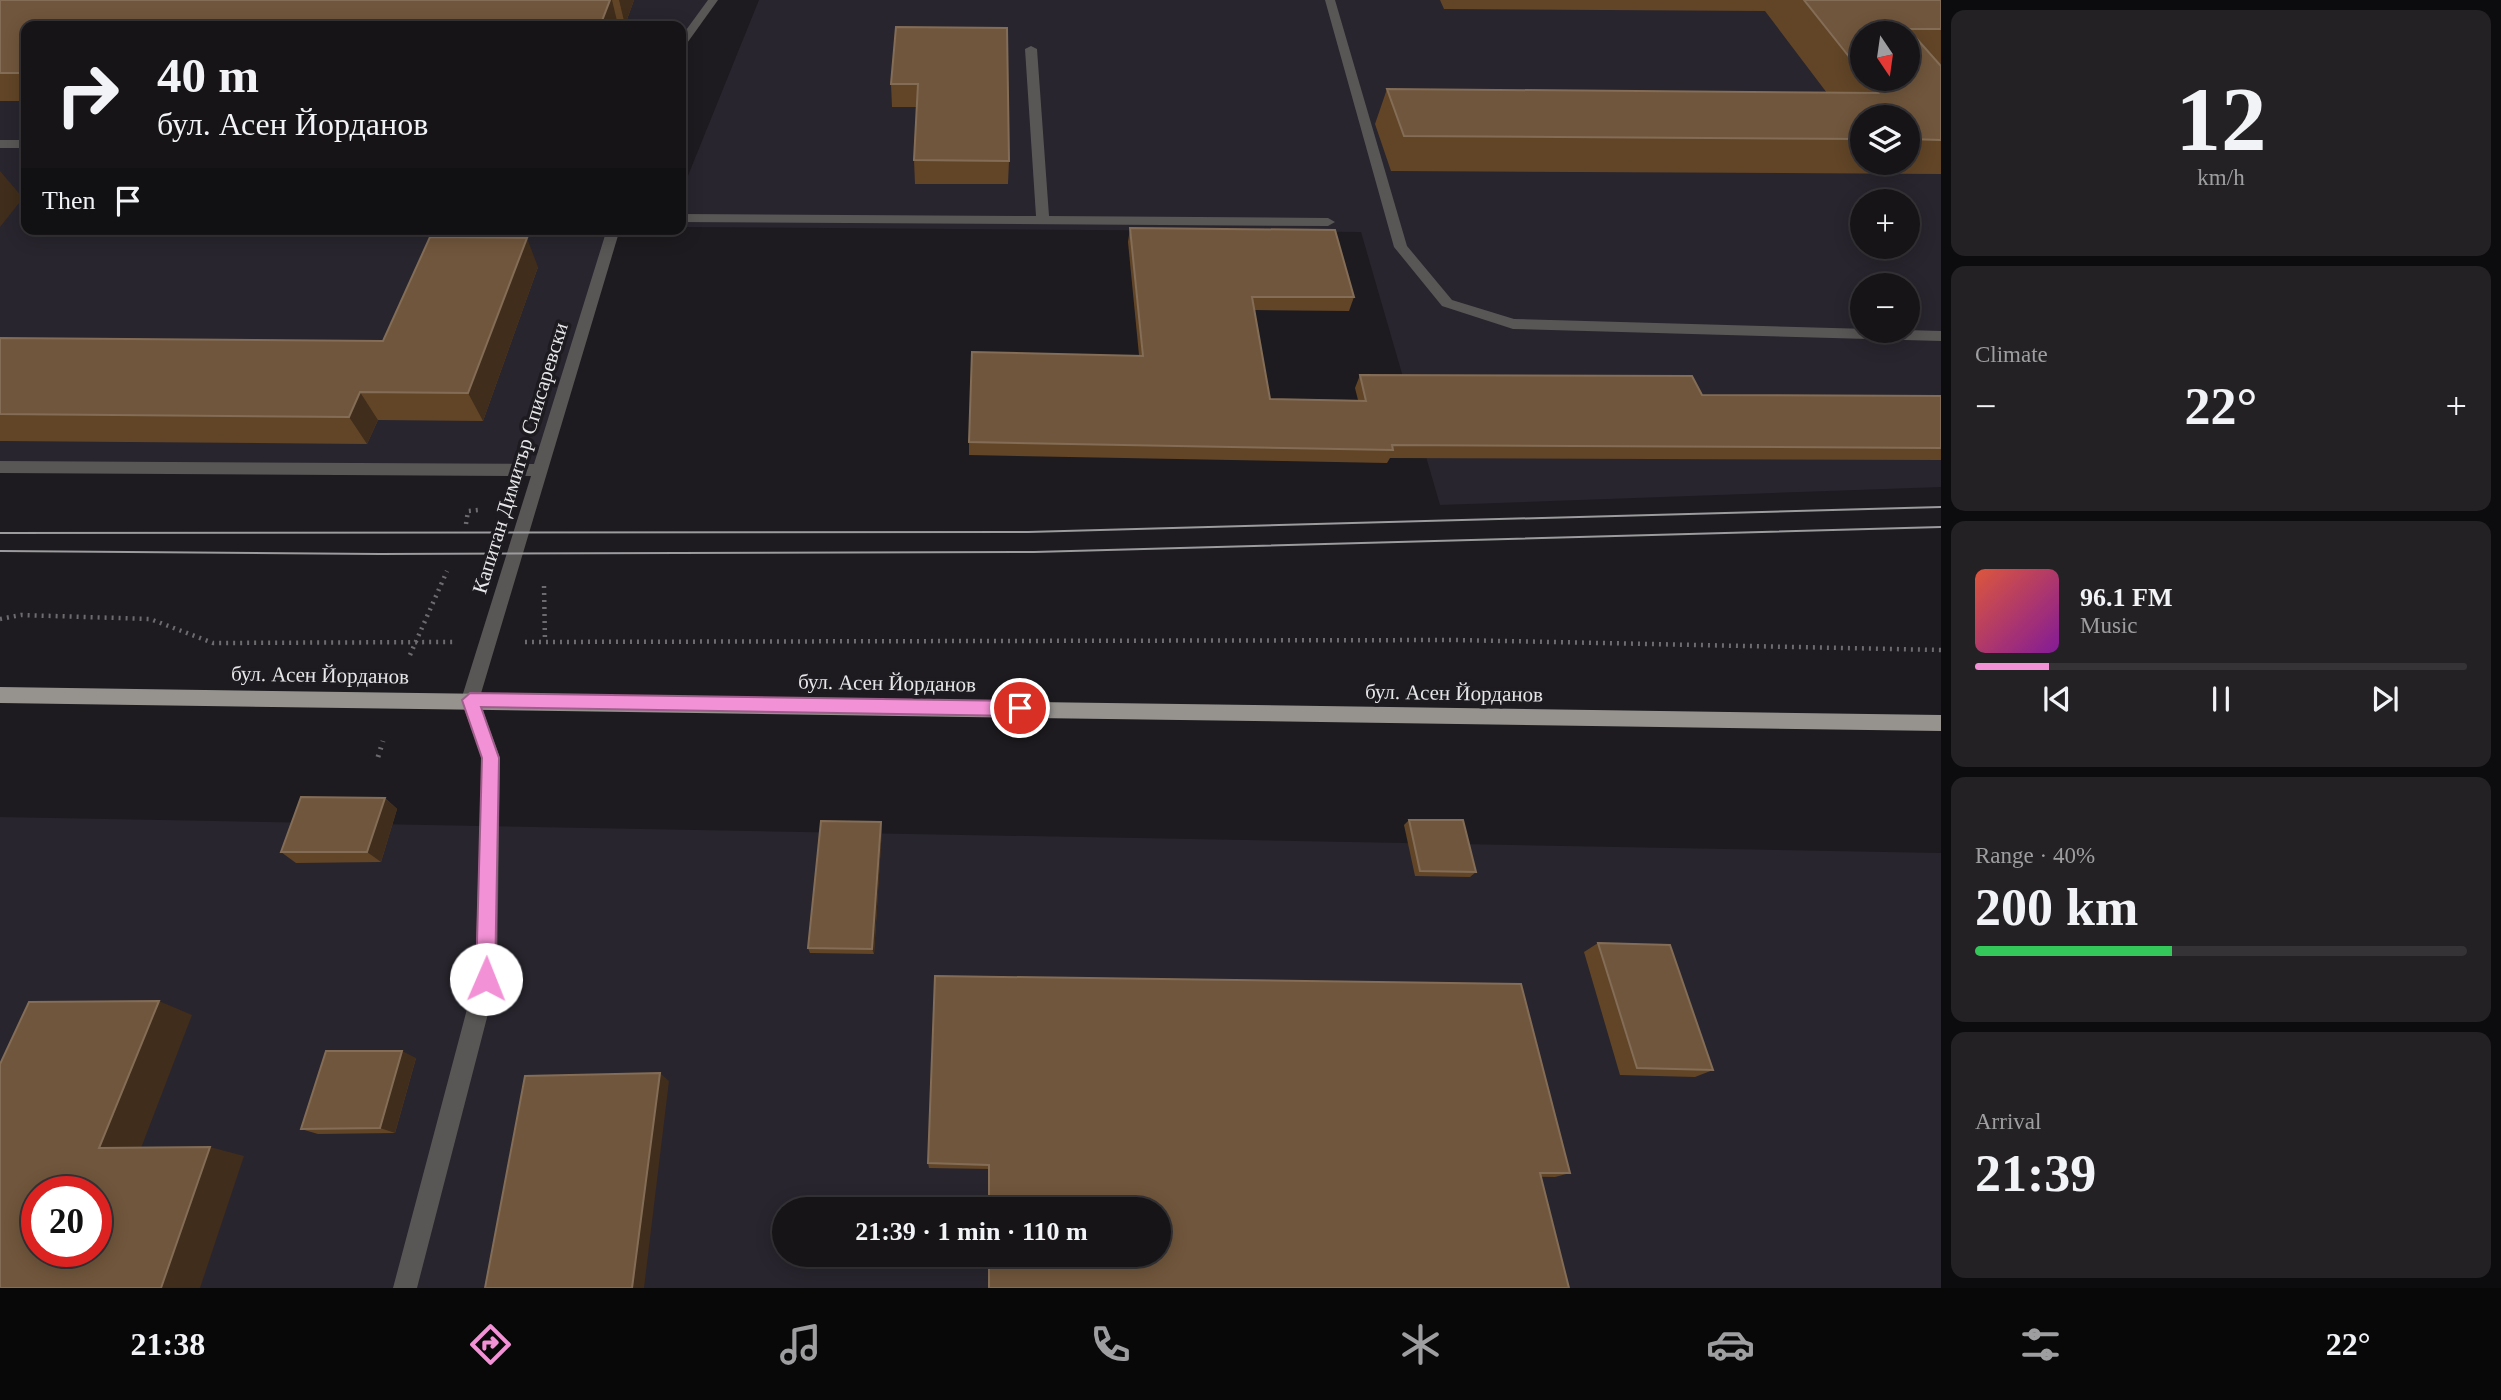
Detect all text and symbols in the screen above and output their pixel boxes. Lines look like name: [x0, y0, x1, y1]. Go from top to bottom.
north arrow: [1850, 21, 1920, 91]
map controls: [1850, 21, 1920, 343]
text: 40 m: [157, 48, 259, 103]
icon: right: [42, 49, 133, 140]
text: 12: [2176, 69, 2267, 170]
button: layers: [1850, 105, 1920, 175]
text: бул. Асен Йорданов: [157, 106, 428, 142]
text: km/h: [2197, 165, 2245, 190]
icon: arrive: [109, 182, 147, 220]
text: Then: [42, 186, 95, 215]
button: +: [1850, 189, 1920, 259]
button: −: [1850, 273, 1920, 343]
street label: Капитан Димитър Списаревски: [467, 320, 573, 596]
text: Climate: [1975, 342, 2048, 367]
text: 22°: [2185, 378, 2257, 435]
text: −: [1975, 385, 1996, 427]
text: +: [2446, 385, 2467, 427]
text: 96.1 FM: [2080, 583, 2172, 612]
text: Music: [2080, 613, 2138, 638]
street label: бул. Асен Йорданов: [231, 661, 409, 689]
street label: бул. Асен Йорданов: [798, 669, 976, 697]
pin: [990, 678, 1050, 738]
street label: бул. Асен Йорданов: [1365, 679, 1543, 707]
icon: previous: [2038, 680, 2076, 718]
icon: pause: [2202, 680, 2240, 718]
icon: next: [2366, 680, 2404, 718]
icon: arrive: [1001, 689, 1039, 727]
text: Range · 40%: [1975, 843, 2095, 868]
text: 200 km: [1975, 879, 2138, 936]
position arrow: [449, 942, 523, 1016]
text: Arrival: [1975, 1109, 2041, 1134]
text: 21:39: [1975, 1145, 2096, 1202]
speed limit sign: 20: [21, 1176, 112, 1267]
text: 21:39 · 1 min · 110 m: [855, 1217, 1088, 1246]
icon: directions: [466, 1320, 515, 1369]
icon: music: [776, 1320, 825, 1369]
icon: phone: [1086, 1320, 1135, 1369]
icon: climate: [1396, 1320, 1445, 1369]
icon: car: [1706, 1320, 1755, 1369]
icon: filters: [2016, 1320, 2065, 1369]
text: 21:38: [130, 1326, 205, 1362]
text: 22°: [2326, 1326, 2370, 1362]

